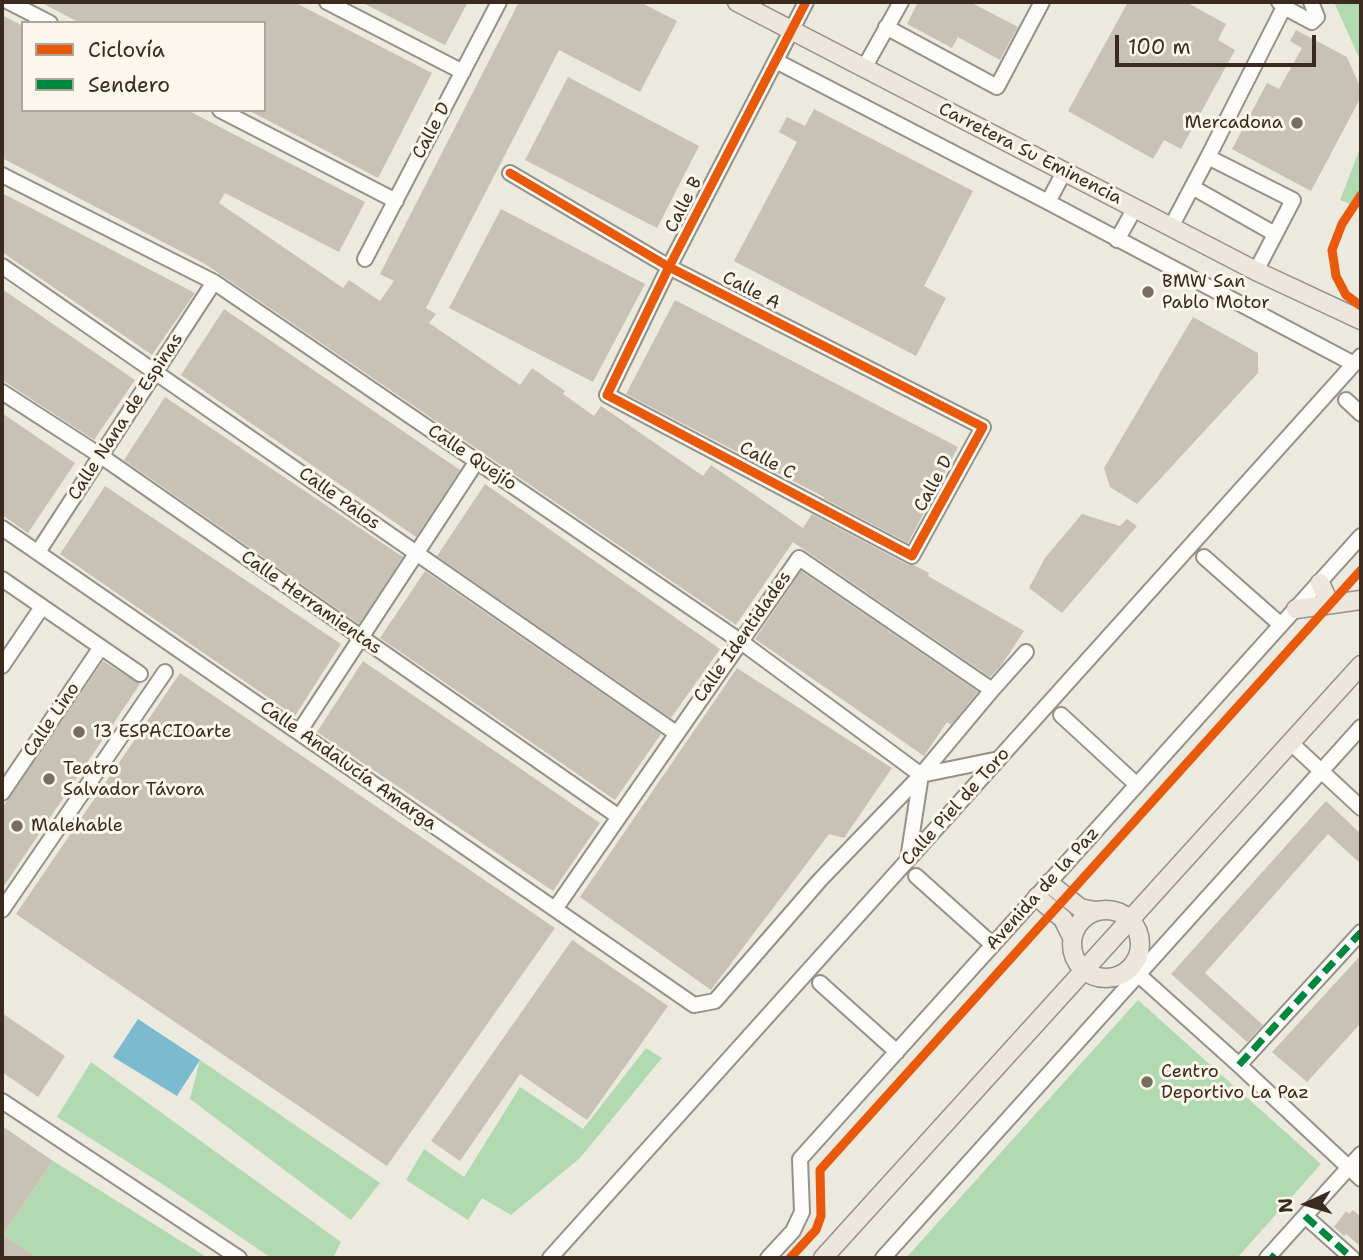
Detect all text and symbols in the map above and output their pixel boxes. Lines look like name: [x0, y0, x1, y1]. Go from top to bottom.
legend: [21, 21, 266, 112]
scale bar: [1118, 21, 1319, 65]
text: 100 m: [1128, 33, 1191, 61]
text: Ciclovía: [88, 36, 165, 64]
text: Sendero: [88, 71, 170, 99]
street label: Carretera Su Eminencia: [935, 98, 1125, 210]
street label: Calle D: [408, 99, 456, 163]
place label: Mercadona: [1184, 112, 1283, 134]
marker: Mercadona: [1289, 115, 1305, 131]
street label: Calle B: [661, 174, 707, 236]
street label: Calle A: [718, 267, 784, 315]
place label: BMW San Pablo Motor: [1162, 271, 1270, 314]
marker: BMW San Pablo Motor: [1140, 284, 1156, 300]
street label: Calle Nana de Espinas: [64, 329, 188, 505]
street label: Calle Quejío: [423, 420, 521, 496]
street label: Calle C: [735, 437, 799, 485]
street label: Calle D: [910, 452, 958, 516]
street label: Calle Palos: [294, 463, 384, 535]
street label: Calle Herramientas: [236, 546, 386, 660]
street label: Calle Identidades: [690, 567, 796, 707]
street label: Calle Lino: [19, 679, 85, 761]
street label: Calle Andalucía Amarga: [256, 697, 440, 835]
place label: 13 ESPACIOarte: [93, 721, 231, 743]
marker: 13 ESPACIOarte: [71, 724, 87, 740]
street label: Calle Piel de Toro: [897, 744, 1015, 870]
place label: Teatro Salvador Távora: [63, 758, 204, 800]
marker: Teatro Salvador Távora: [41, 771, 57, 787]
place label: Malehable: [31, 815, 123, 837]
marker: Malehable: [9, 818, 25, 834]
street label: Avenida de la Paz: [982, 823, 1104, 955]
place label: Centro Deportivo La Paz: [1161, 1061, 1309, 1104]
marker: Centro Deportivo La Paz: [1139, 1074, 1155, 1090]
north arrow: [1272, 1169, 1342, 1239]
text: N: [1273, 1197, 1299, 1214]

